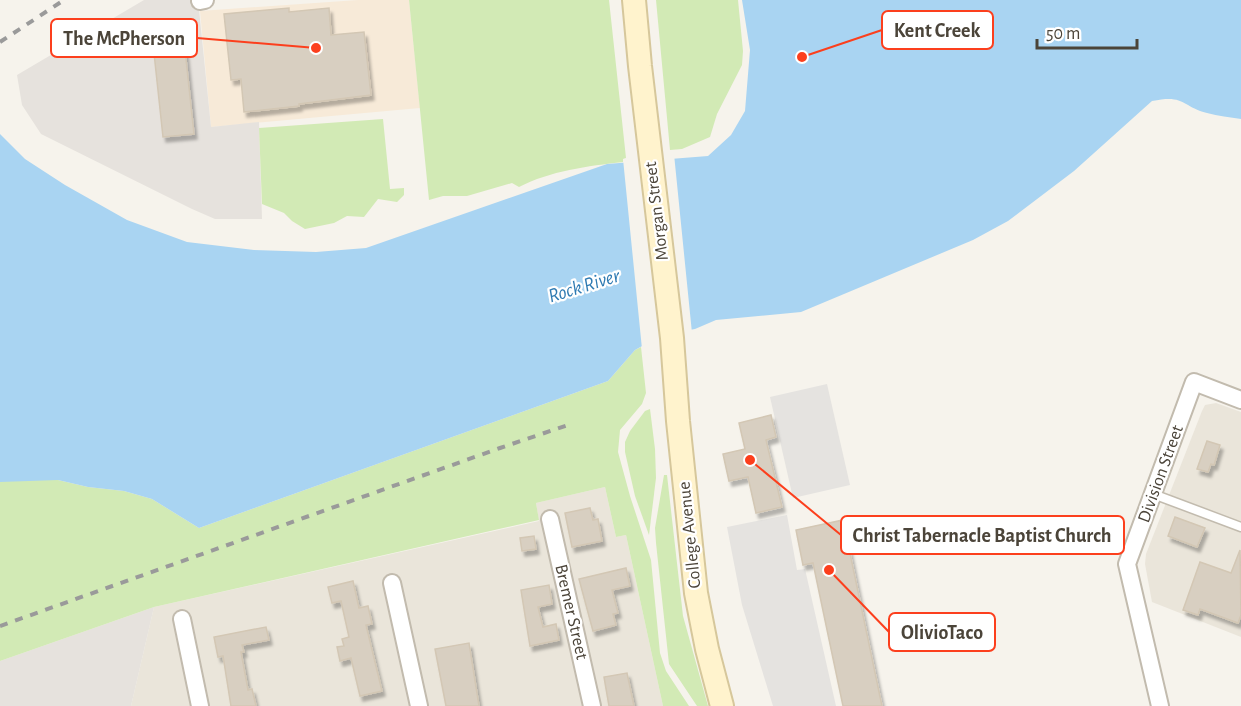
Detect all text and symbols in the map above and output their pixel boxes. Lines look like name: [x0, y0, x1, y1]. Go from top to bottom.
callout: Kent Creek: [882, 11, 993, 49]
scale bar: [1037, 12, 1138, 50]
callout: The McPherson: [51, 19, 197, 57]
text: Kent Creek: [894, 21, 980, 41]
text: 50 m: [1046, 25, 1080, 43]
text: The McPherson: [63, 29, 185, 49]
street label: Morgan Street: [642, 160, 672, 262]
water label: Rock River: [546, 266, 623, 306]
street label: Division Street: [1135, 423, 1187, 525]
street label: College Avenue: [675, 481, 705, 589]
callout: Christ Tabernacle Baptist Church: [841, 516, 1124, 554]
text: Christ Tabernacle Baptist Church: [852, 526, 1112, 546]
street label: Bremer Street: [551, 563, 591, 662]
callout: OlivioTaco: [889, 613, 995, 651]
text: OlivioTaco: [901, 623, 983, 643]

